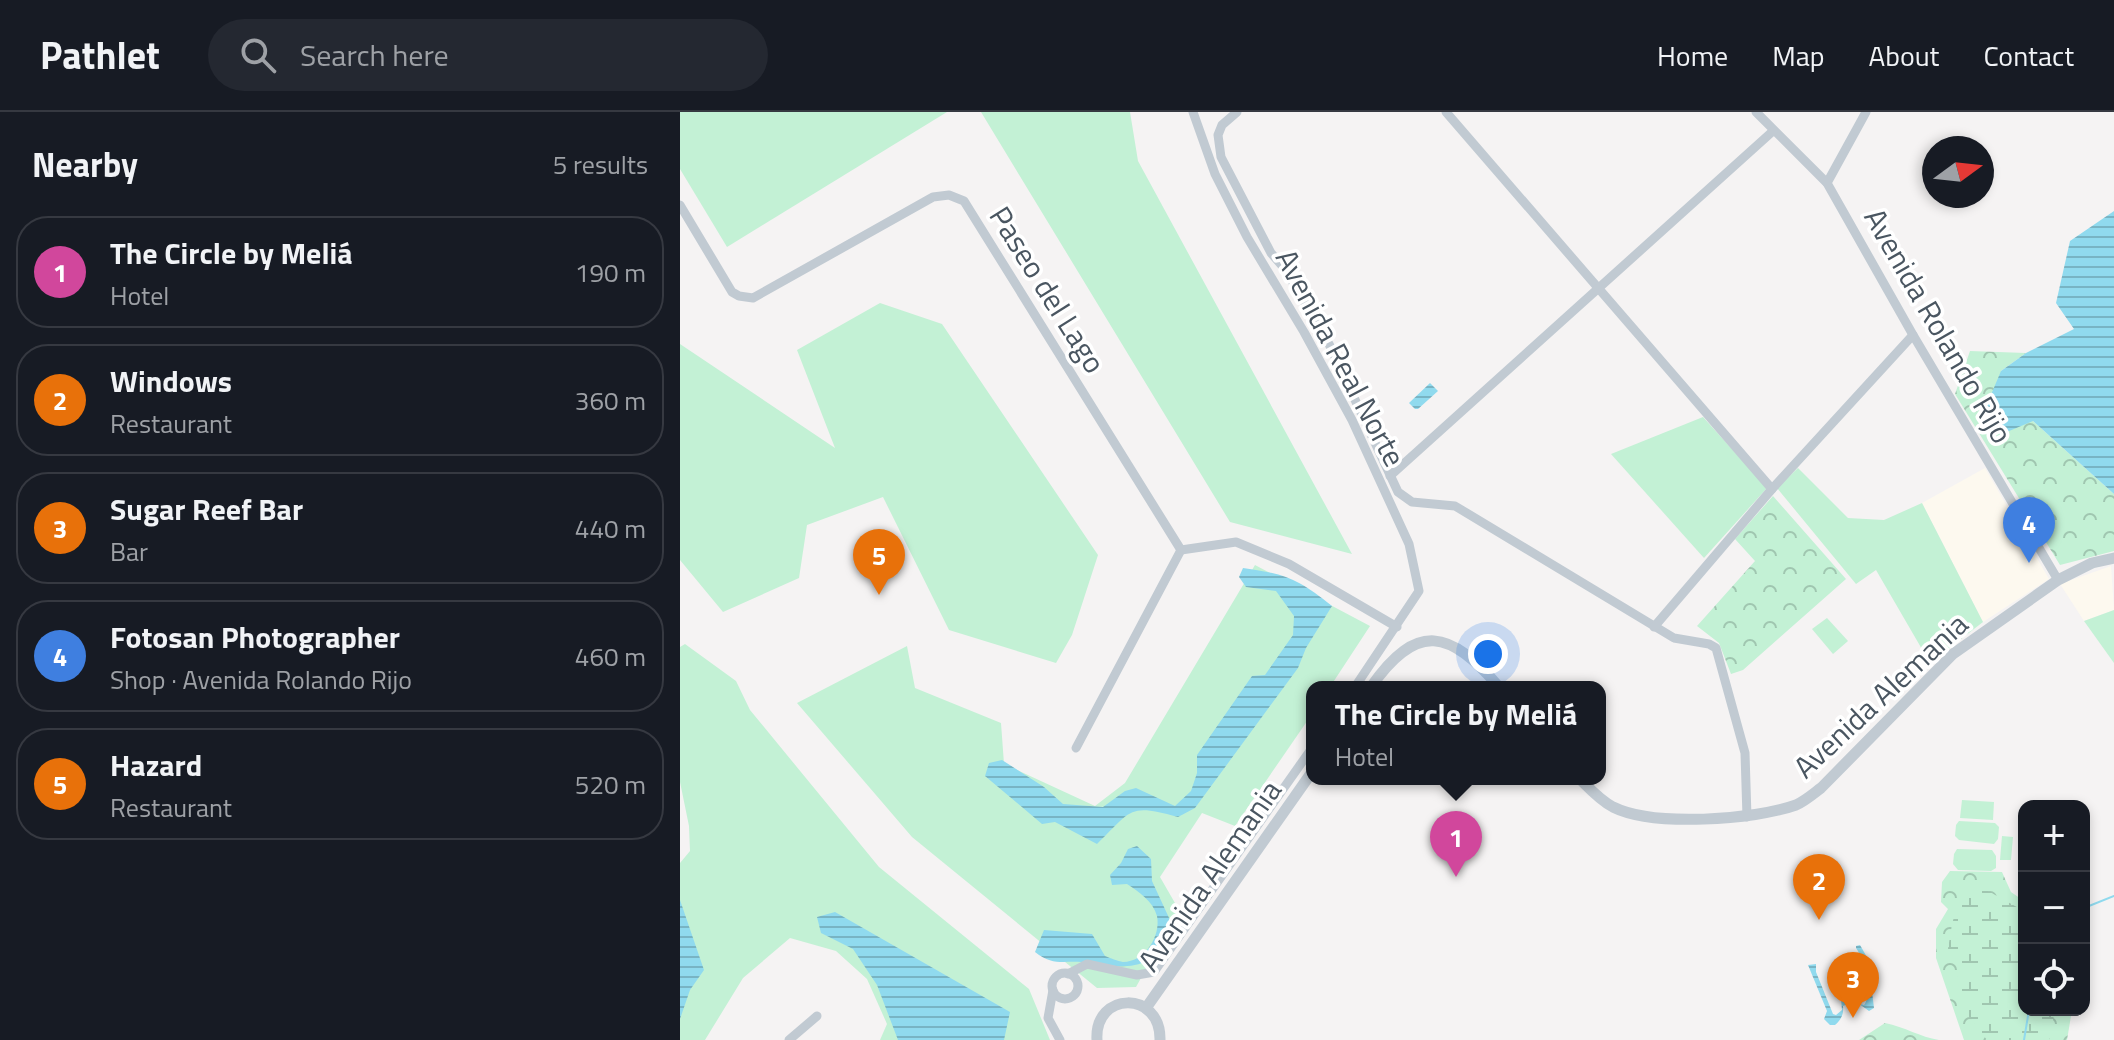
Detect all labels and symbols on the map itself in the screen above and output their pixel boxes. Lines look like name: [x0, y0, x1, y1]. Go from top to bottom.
north arrow: [1922, 136, 1994, 208]
street label: Paseo del Lago: [978, 197, 1118, 382]
street label: Avenida Rolando Rijo: [1853, 199, 2025, 452]
street label: Avenida Real Norte: [1264, 240, 1418, 475]
pin: 4: [2003, 497, 2055, 563]
pin: 5: [853, 529, 905, 595]
street label: Avenida Alemania: [1782, 602, 1978, 789]
your location: [1468, 634, 1508, 674]
street label: Avenida Alemania: [1126, 770, 1292, 981]
pin: 1: [1430, 811, 1482, 877]
pin: 2: [1793, 854, 1845, 920]
pin: 3: [1827, 952, 1879, 1018]

